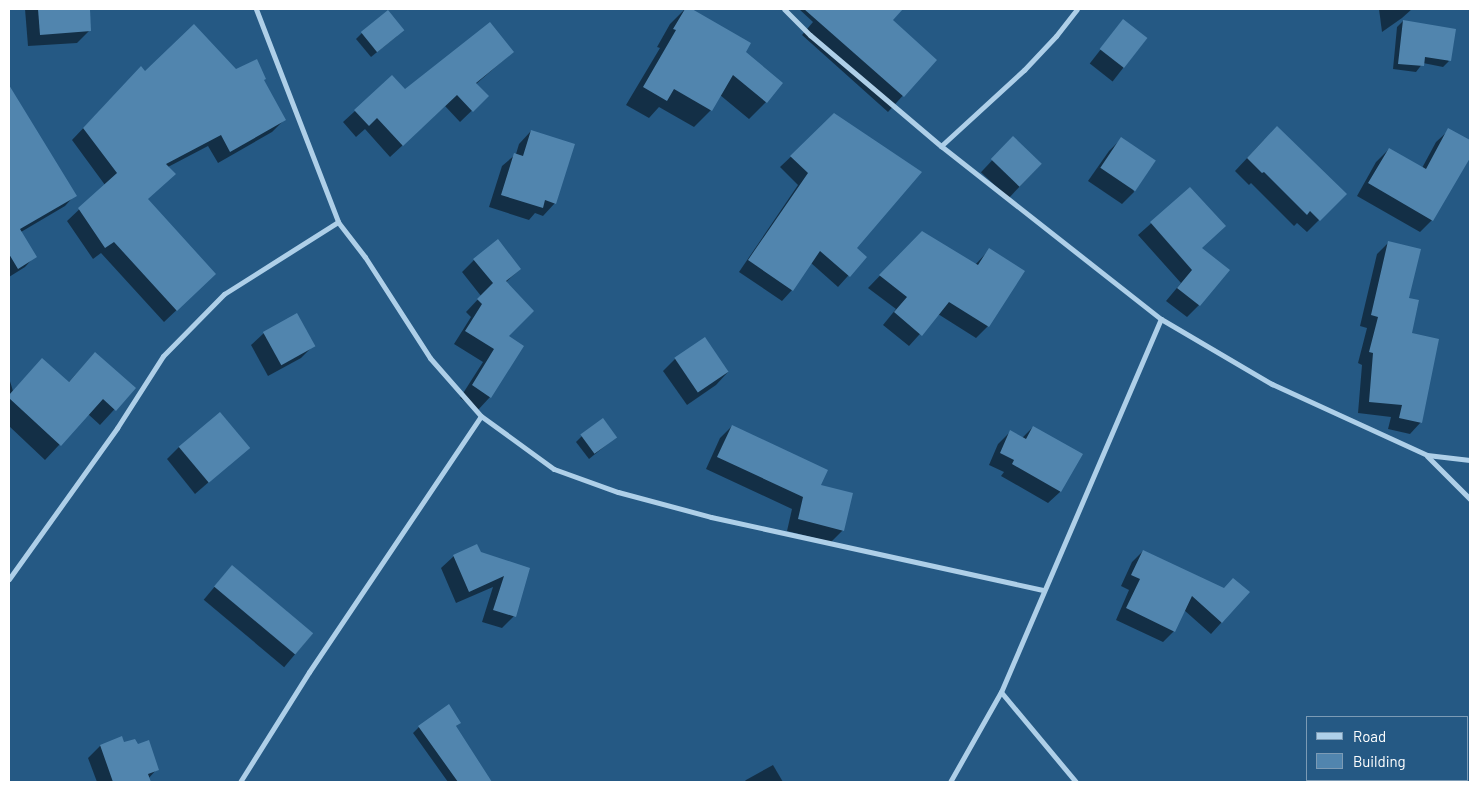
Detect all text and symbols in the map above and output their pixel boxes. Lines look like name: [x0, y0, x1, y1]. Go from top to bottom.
legend: [1306, 716, 1469, 781]
text: Road: [1353, 727, 1386, 745]
text: Building: [1353, 752, 1406, 770]

